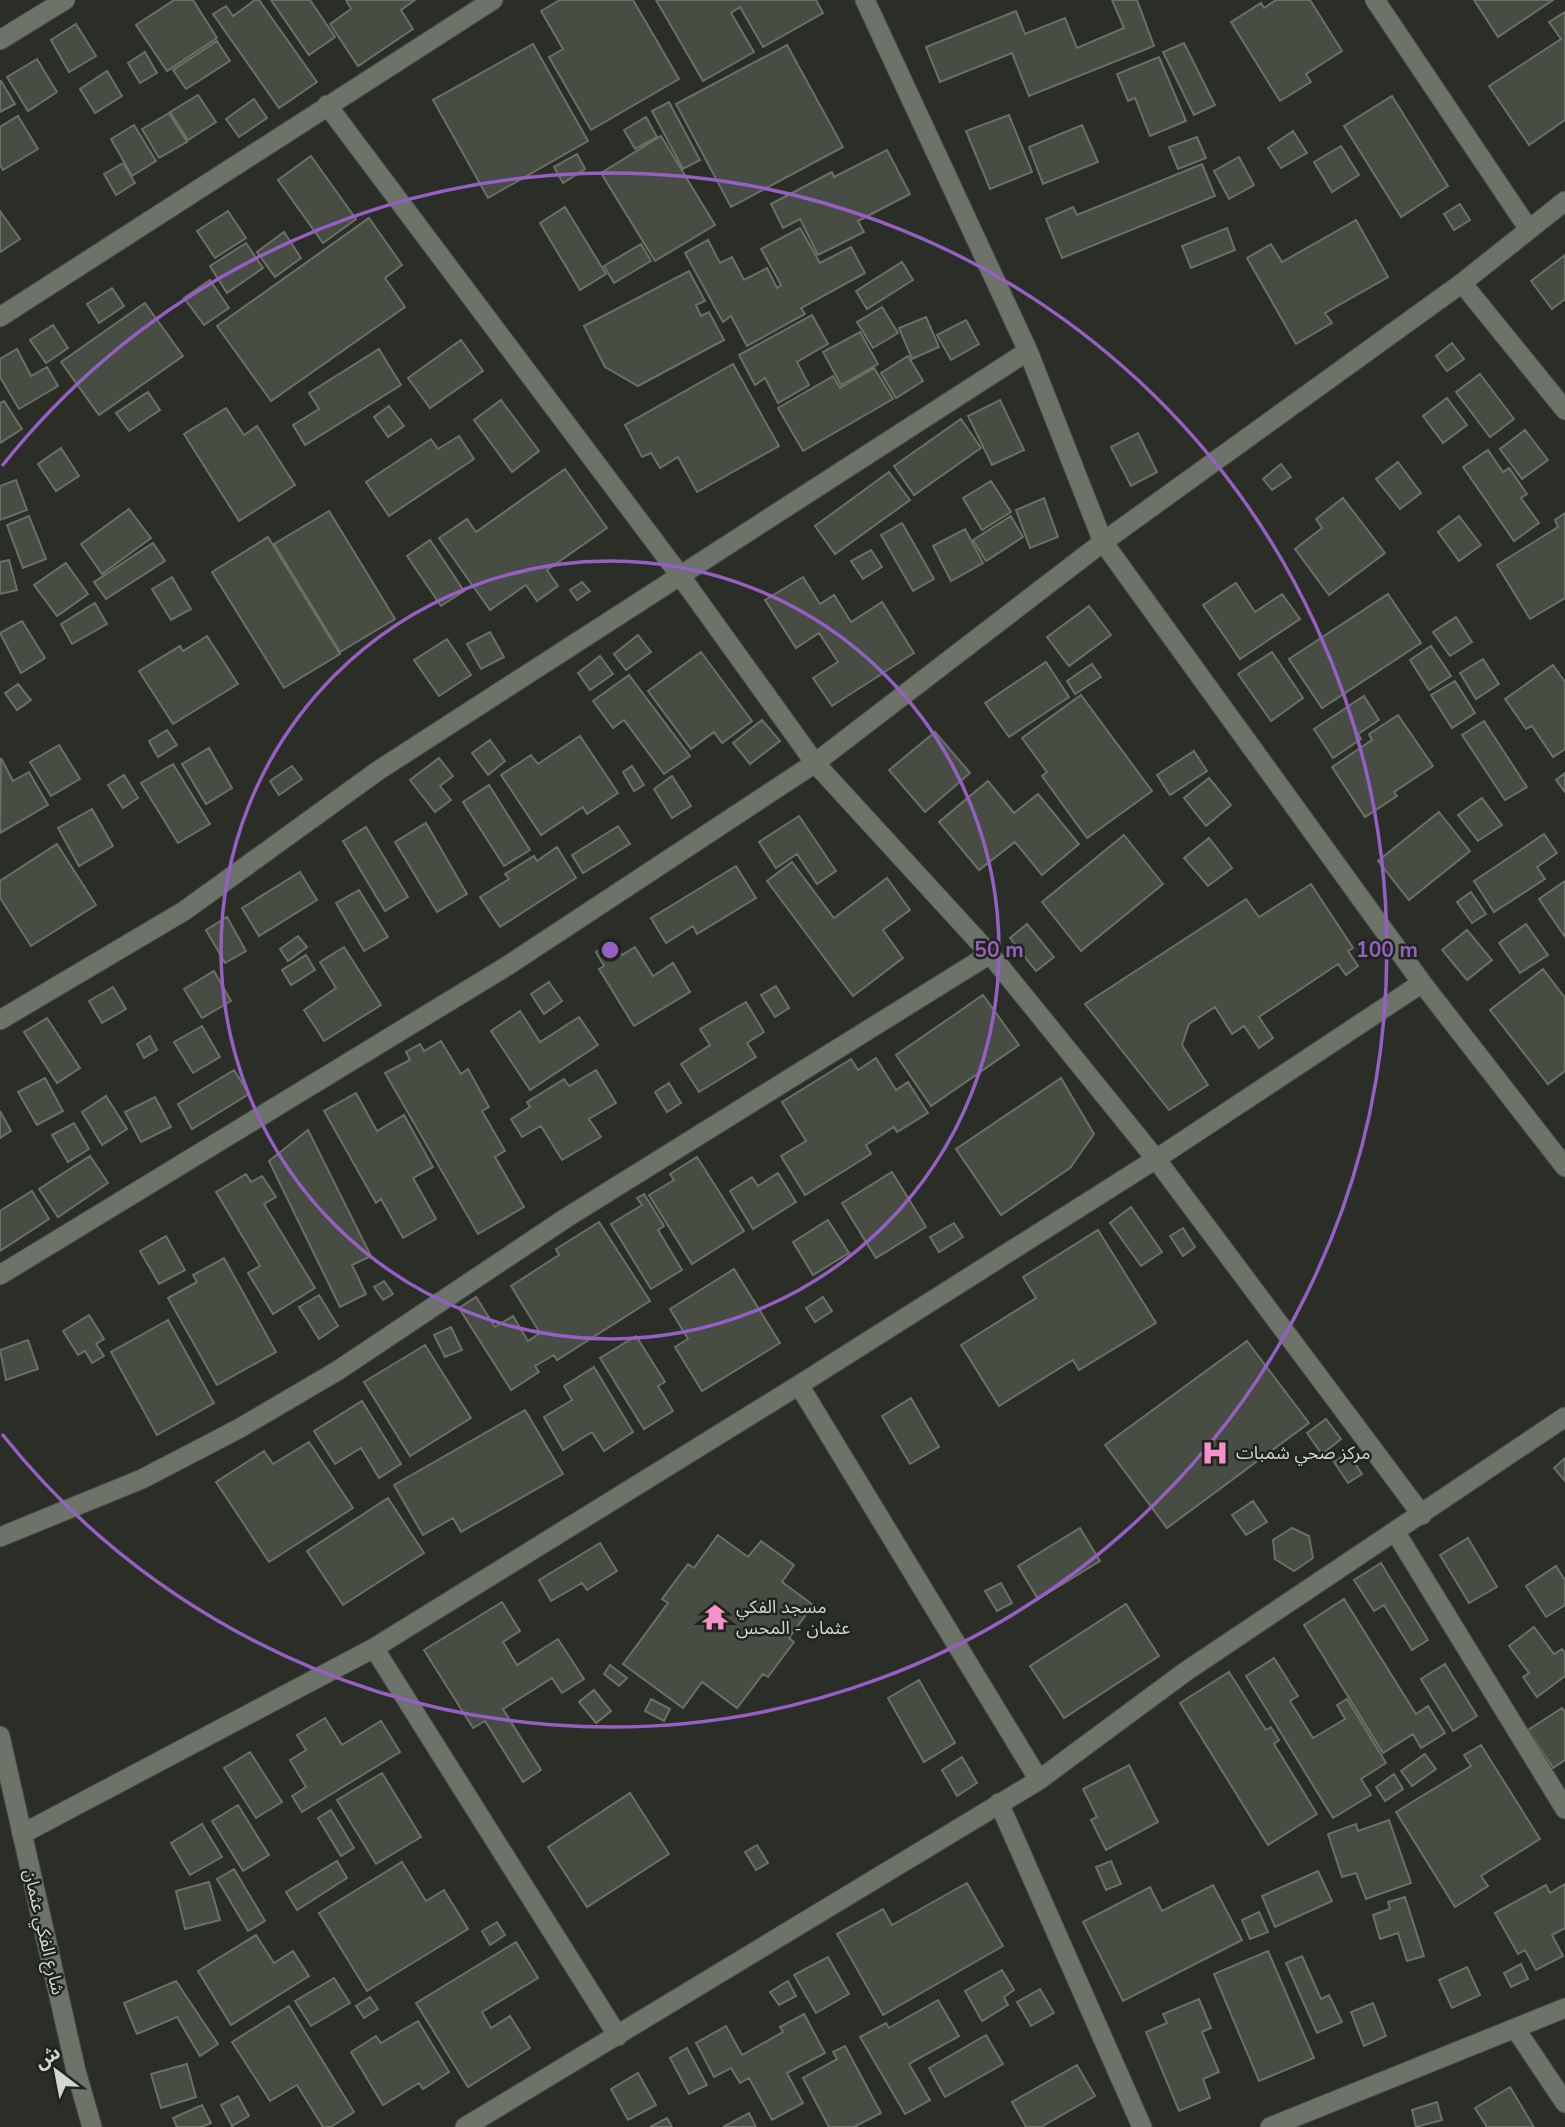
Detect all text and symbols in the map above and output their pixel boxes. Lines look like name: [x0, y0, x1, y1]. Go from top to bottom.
text: 50 m: [974, 936, 1024, 964]
text: 100 m: [1356, 936, 1418, 964]
centre of rings: [598, 938, 622, 962]
hospital icon: مركز صحي شمبات: [1200, 1438, 1230, 1468]
place label: مركز صحي شمبات: [1236, 1441, 1370, 1466]
place label: مسجد الفكي عثمان - المحس: [736, 1595, 850, 1640]
temple icon: مسجد الفكي عثمان - المحس: [700, 1602, 730, 1632]
street label: شارع الفكي عثمان: [16, 1867, 70, 1998]
north arrow: [21, 2036, 91, 2106]
text: ش: [30, 2040, 65, 2075]

